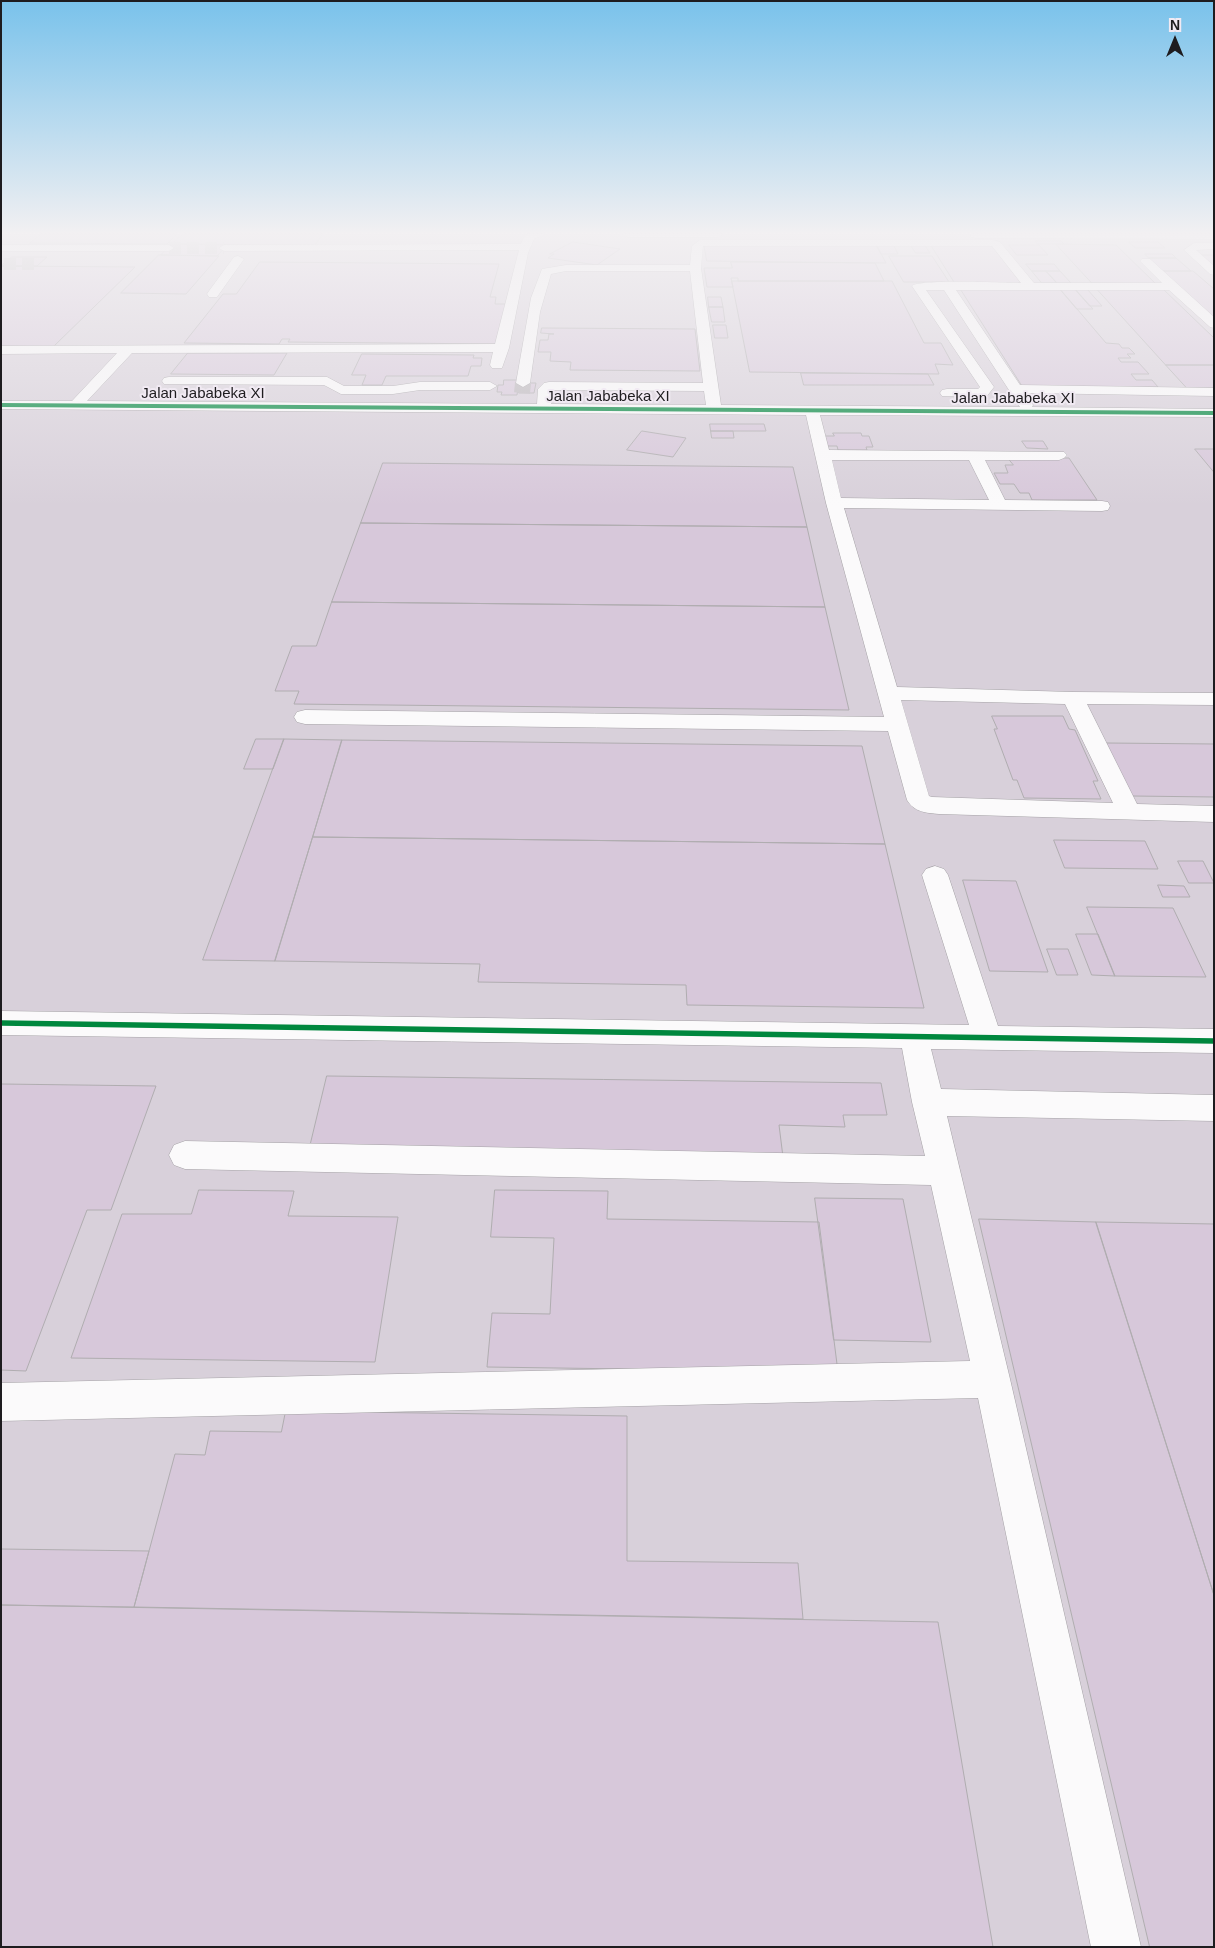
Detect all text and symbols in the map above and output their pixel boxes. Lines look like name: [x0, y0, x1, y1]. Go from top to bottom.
north arrow: [1150, 15, 1200, 65]
text: N: [1170, 17, 1180, 33]
street label: Jalan Jababeka XI: [141, 385, 265, 403]
street label: Jalan Jababeka XI: [546, 388, 670, 406]
street label: Jalan Jababeka XI: [951, 390, 1075, 408]

